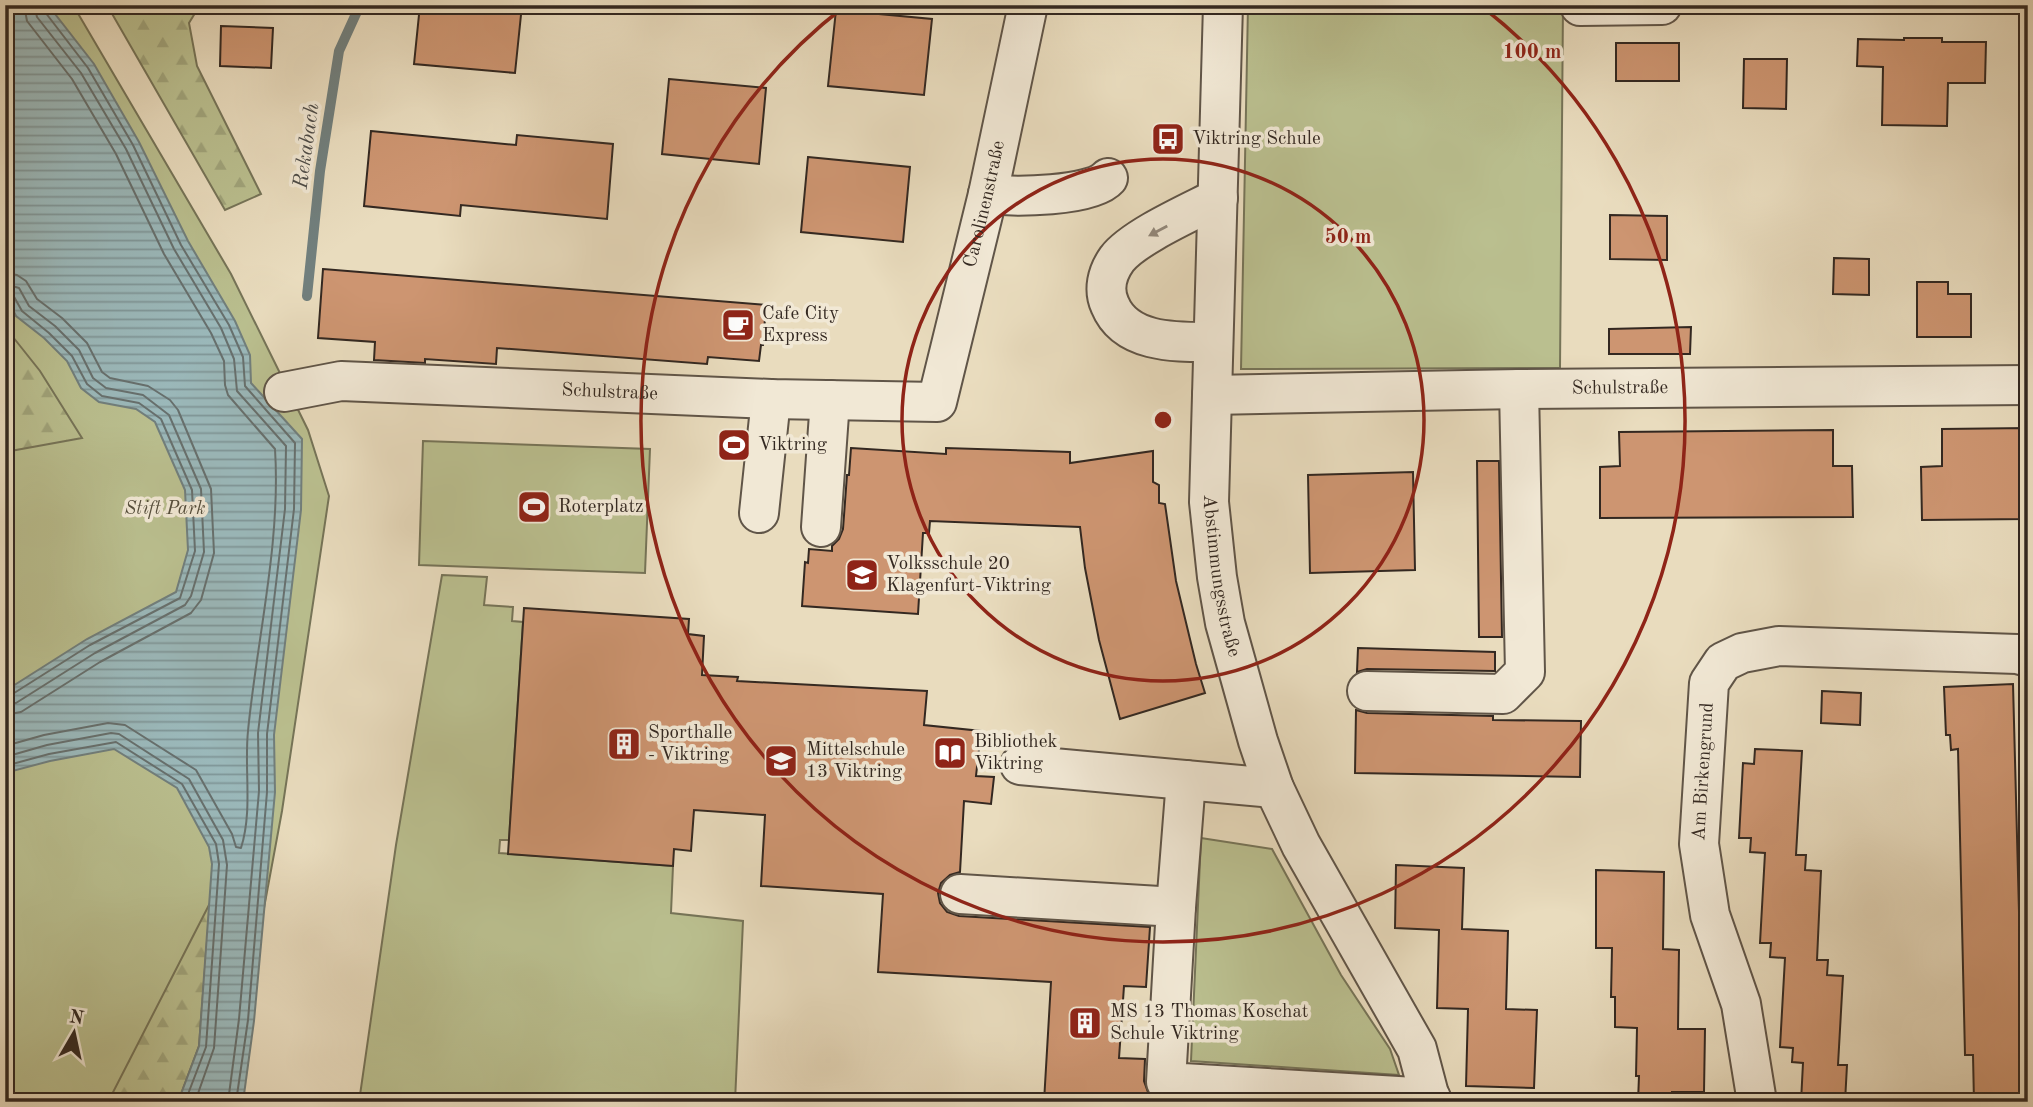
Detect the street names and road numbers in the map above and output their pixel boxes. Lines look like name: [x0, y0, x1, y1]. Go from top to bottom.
street label: Carolinenstraße: [961, 139, 1009, 270]
street label: Schulstraße: [1572, 378, 1668, 398]
street label: Schulstraße: [561, 381, 658, 404]
street label: Abstimmungsstraße: [1199, 494, 1244, 659]
street label: Am Birkengrund: [1690, 702, 1717, 841]

